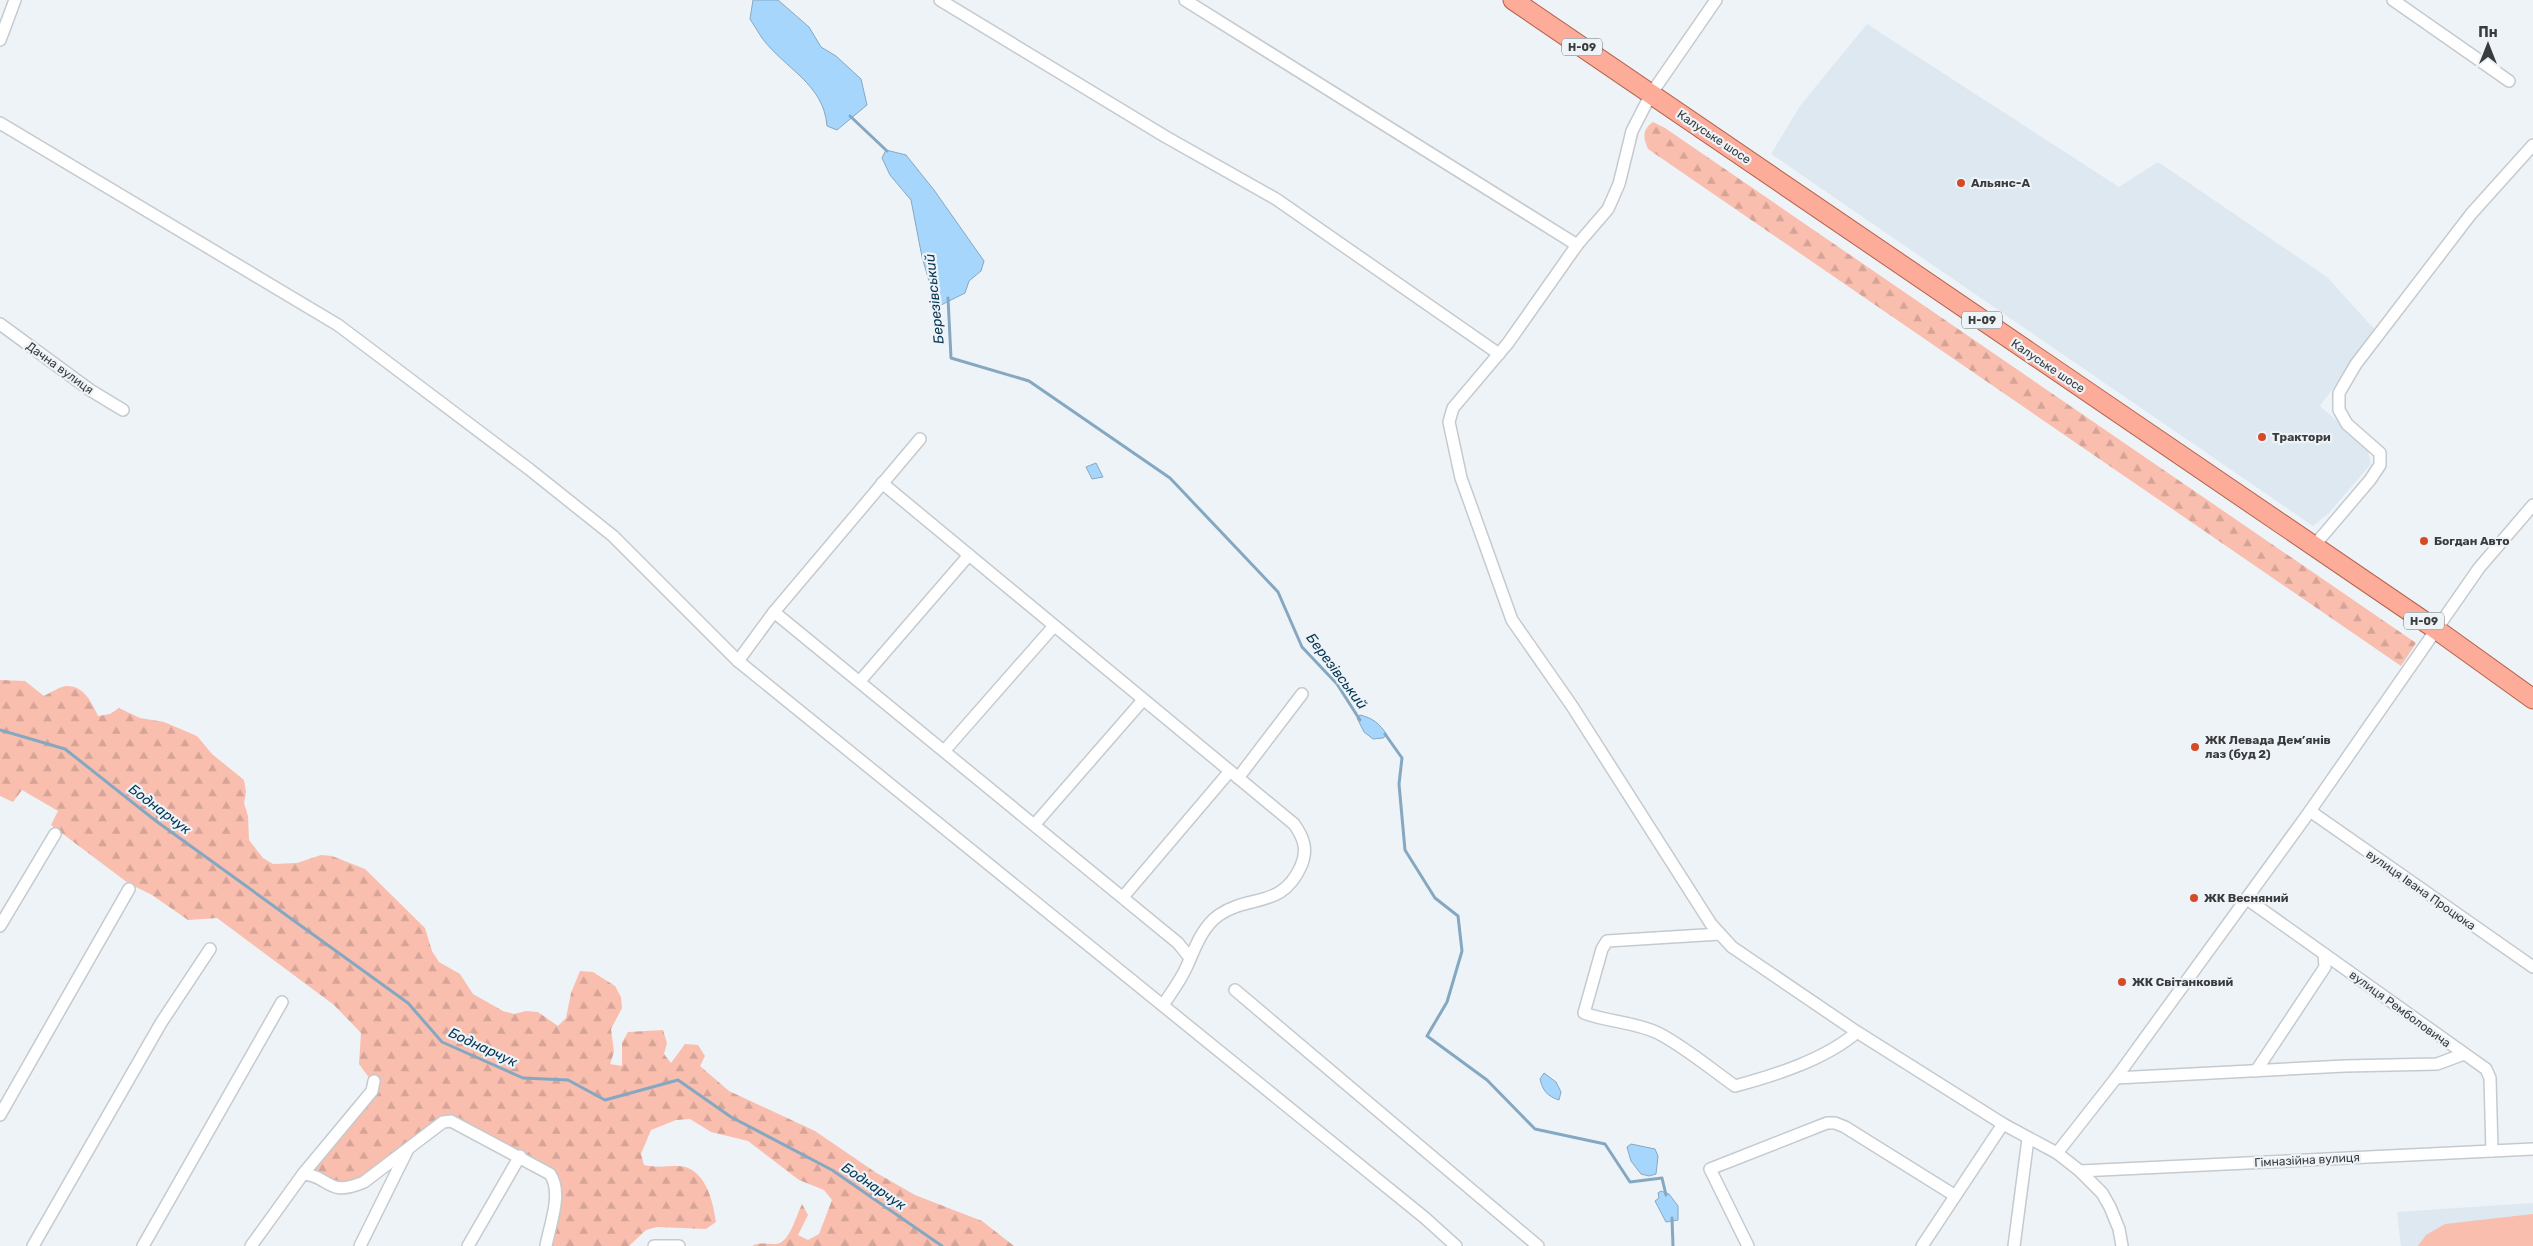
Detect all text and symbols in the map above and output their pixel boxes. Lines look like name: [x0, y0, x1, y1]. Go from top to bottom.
north arrow: [2463, 20, 2513, 70]
text: Пн: [2478, 24, 2498, 41]
road number: Н-09: [1562, 38, 1602, 56]
street label: Калуське шосе: [1675, 107, 1754, 167]
place label: Альянс-А: [1971, 176, 2031, 190]
marker: Альянс-А: [1955, 177, 1967, 189]
water label: Березівський: [921, 252, 948, 345]
road number: Н-09: [1962, 312, 2002, 328]
street label: Калуське шосе: [2009, 336, 2088, 396]
street label: Дачна вулиця: [24, 339, 96, 397]
place label: Трактори: [2272, 430, 2331, 444]
marker: Трактори: [2256, 431, 2268, 443]
place label: Богдан Авто: [2434, 534, 2510, 548]
marker: Богдан Авто: [2418, 535, 2430, 547]
road number: Н-09: [2404, 612, 2444, 630]
water label: Березівський: [1303, 630, 1371, 713]
place label: ЖК Левада Дем’янів лаз (буд 2): [2205, 733, 2331, 761]
marker: ЖК Левада Дем’янів лаз (буд 2): [2189, 741, 2201, 753]
water label: Боднарчук: [125, 781, 195, 839]
street label: вулиця Івана Процюка: [2364, 847, 2478, 933]
place label: ЖК Весняний: [2204, 891, 2289, 905]
marker: ЖК Весняний: [2188, 892, 2200, 904]
street label: вулиця Ремболовича: [2347, 968, 2453, 1050]
place label: ЖК Світанковий: [2132, 975, 2234, 989]
marker: ЖК Світанковий: [2116, 976, 2128, 988]
water label: Боднарчук: [446, 1024, 520, 1071]
street label: Гімназійна вулиця: [2254, 1150, 2360, 1170]
water label: Боднарчук: [839, 1159, 909, 1214]

